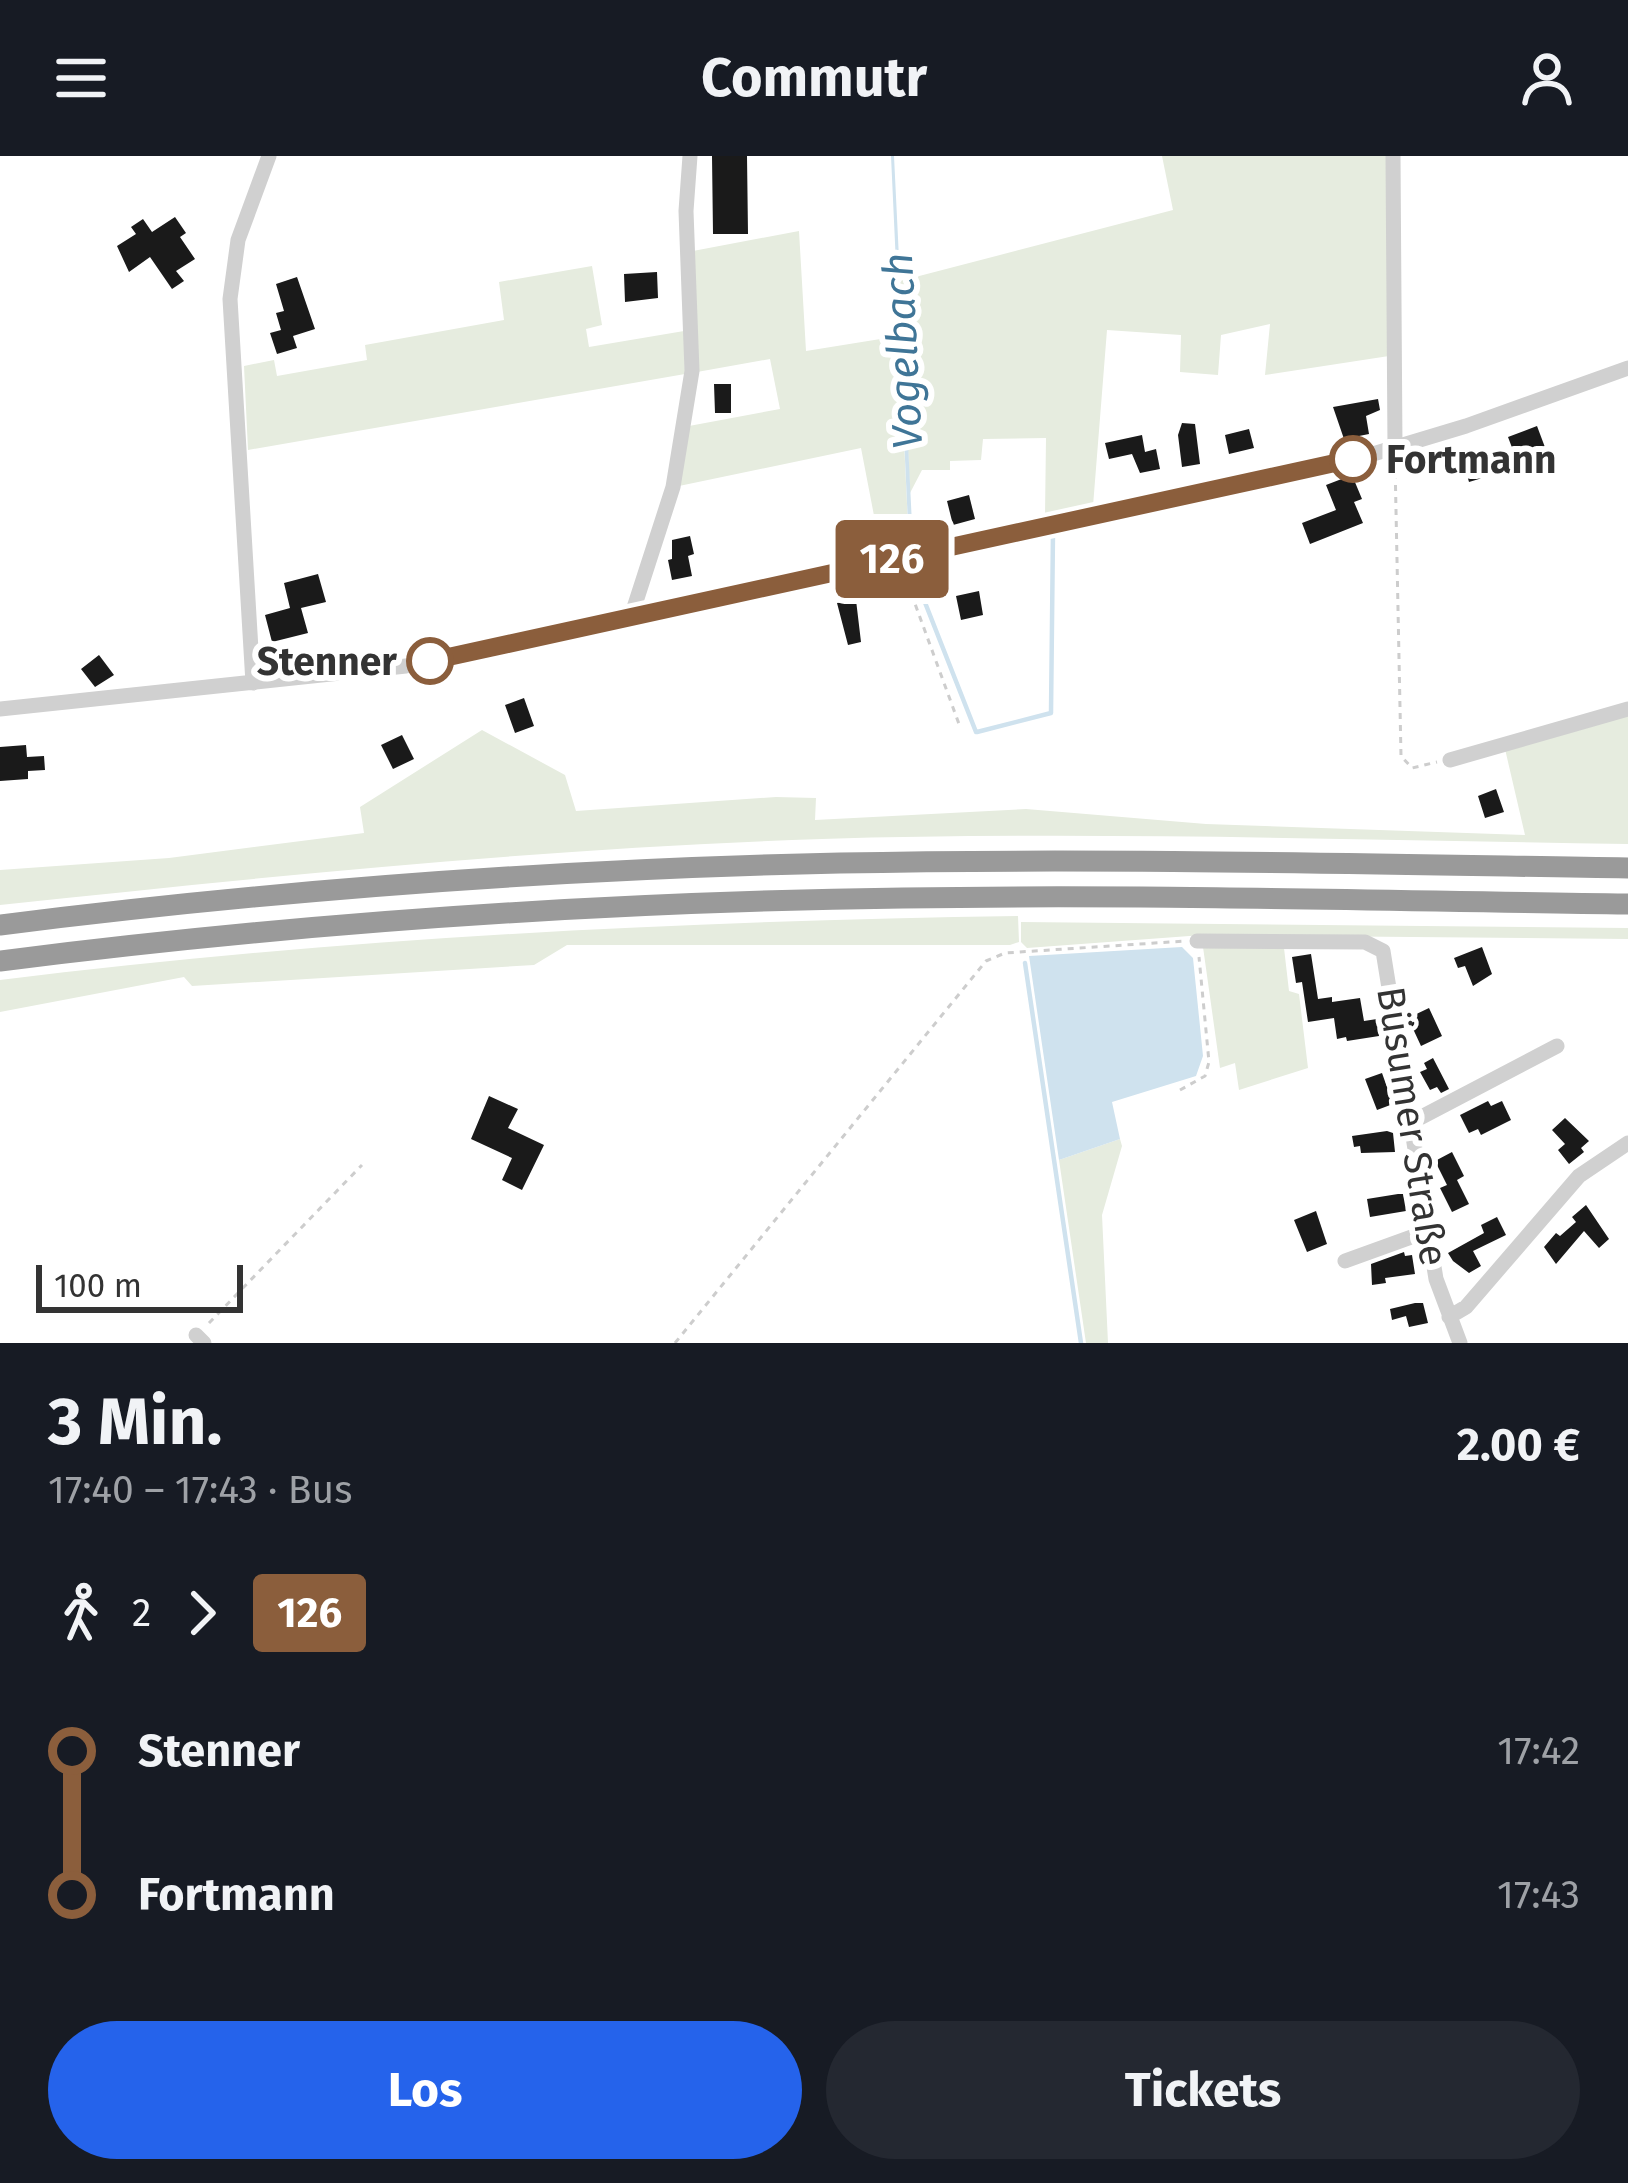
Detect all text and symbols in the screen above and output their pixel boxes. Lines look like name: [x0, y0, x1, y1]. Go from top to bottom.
icon: menu: [48, 45, 114, 111]
icon: person: [1514, 45, 1580, 111]
text: Commutr: [701, 46, 927, 110]
water label: Vogelbach: [873, 251, 933, 451]
marker: Fortmann: [1331, 437, 1375, 481]
place label: Fortmann: [1386, 437, 1556, 483]
line badge: 126: [823, 520, 961, 598]
text: 126: [860, 534, 924, 584]
place label: Stenner: [257, 639, 397, 685]
marker: Stenner: [408, 639, 452, 683]
street label: Büsumer Straße: [1367, 983, 1457, 1269]
scale bar: [36, 1259, 243, 1312]
text: 100 m: [54, 1266, 142, 1306]
text: 3 Min.: [48, 1382, 222, 1461]
text: 2.00 €: [1457, 1418, 1580, 1472]
text: 17:40 – 17:43 · Bus: [48, 1467, 352, 1513]
icon: walk: [48, 1580, 114, 1646]
icon: forward: [169, 1580, 235, 1646]
text: 126: [277, 1588, 342, 1638]
text: 2: [132, 1590, 151, 1636]
text: Stenner: [138, 1724, 300, 1778]
text: 17:42: [1497, 1728, 1580, 1774]
text: Fortmann: [138, 1868, 335, 1922]
text: 17:43: [1497, 1872, 1580, 1918]
button: Los: [48, 2021, 802, 2159]
button: Tickets: [826, 2021, 1580, 2159]

